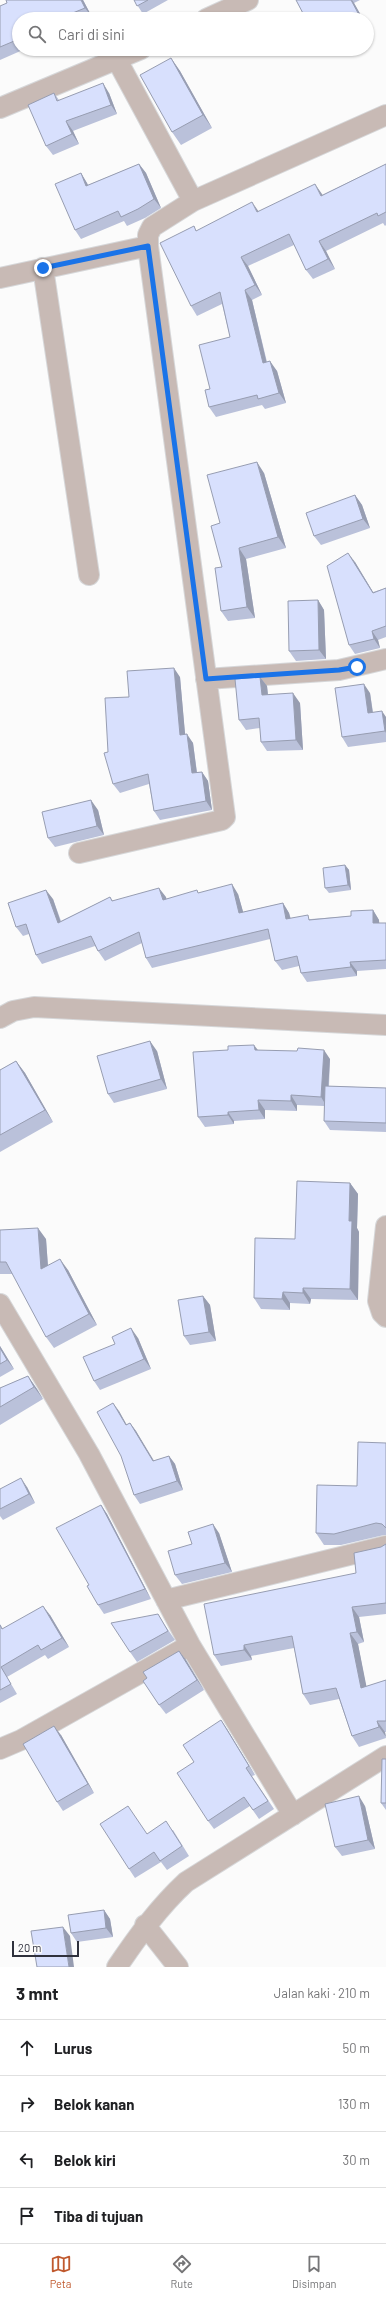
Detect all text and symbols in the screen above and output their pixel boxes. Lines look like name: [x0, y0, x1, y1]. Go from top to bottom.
search box: [12, 12, 374, 56]
icon: search: [26, 23, 48, 45]
text: Cari di sini: [58, 25, 125, 43]
route end: [34, 259, 52, 277]
route start: [348, 658, 366, 676]
scale bar: [12, 1939, 79, 1958]
text: 20 m: [18, 1941, 41, 1954]
text: 3 mnt: [16, 1983, 59, 2003]
text: Jalan kaki · 210 m: [274, 1985, 370, 2001]
icon: ahead: [16, 2037, 38, 2059]
text: Lurus: [54, 2039, 92, 2057]
text: 50 m: [343, 2040, 370, 2056]
icon: right: [16, 2093, 38, 2115]
text: Belok kanan: [54, 2095, 134, 2113]
text: 130 m: [338, 2096, 370, 2112]
icon: left: [16, 2149, 38, 2171]
text: Belok kiri: [54, 2151, 116, 2169]
text: 30 m: [343, 2152, 370, 2168]
icon: arrive: [16, 2205, 38, 2227]
text: Tiba di tujuan: [54, 2207, 143, 2225]
tab: Peta: [50, 2253, 72, 2290]
tab: Rute: [171, 2253, 193, 2290]
tab: Disimpan: [292, 2253, 336, 2290]

